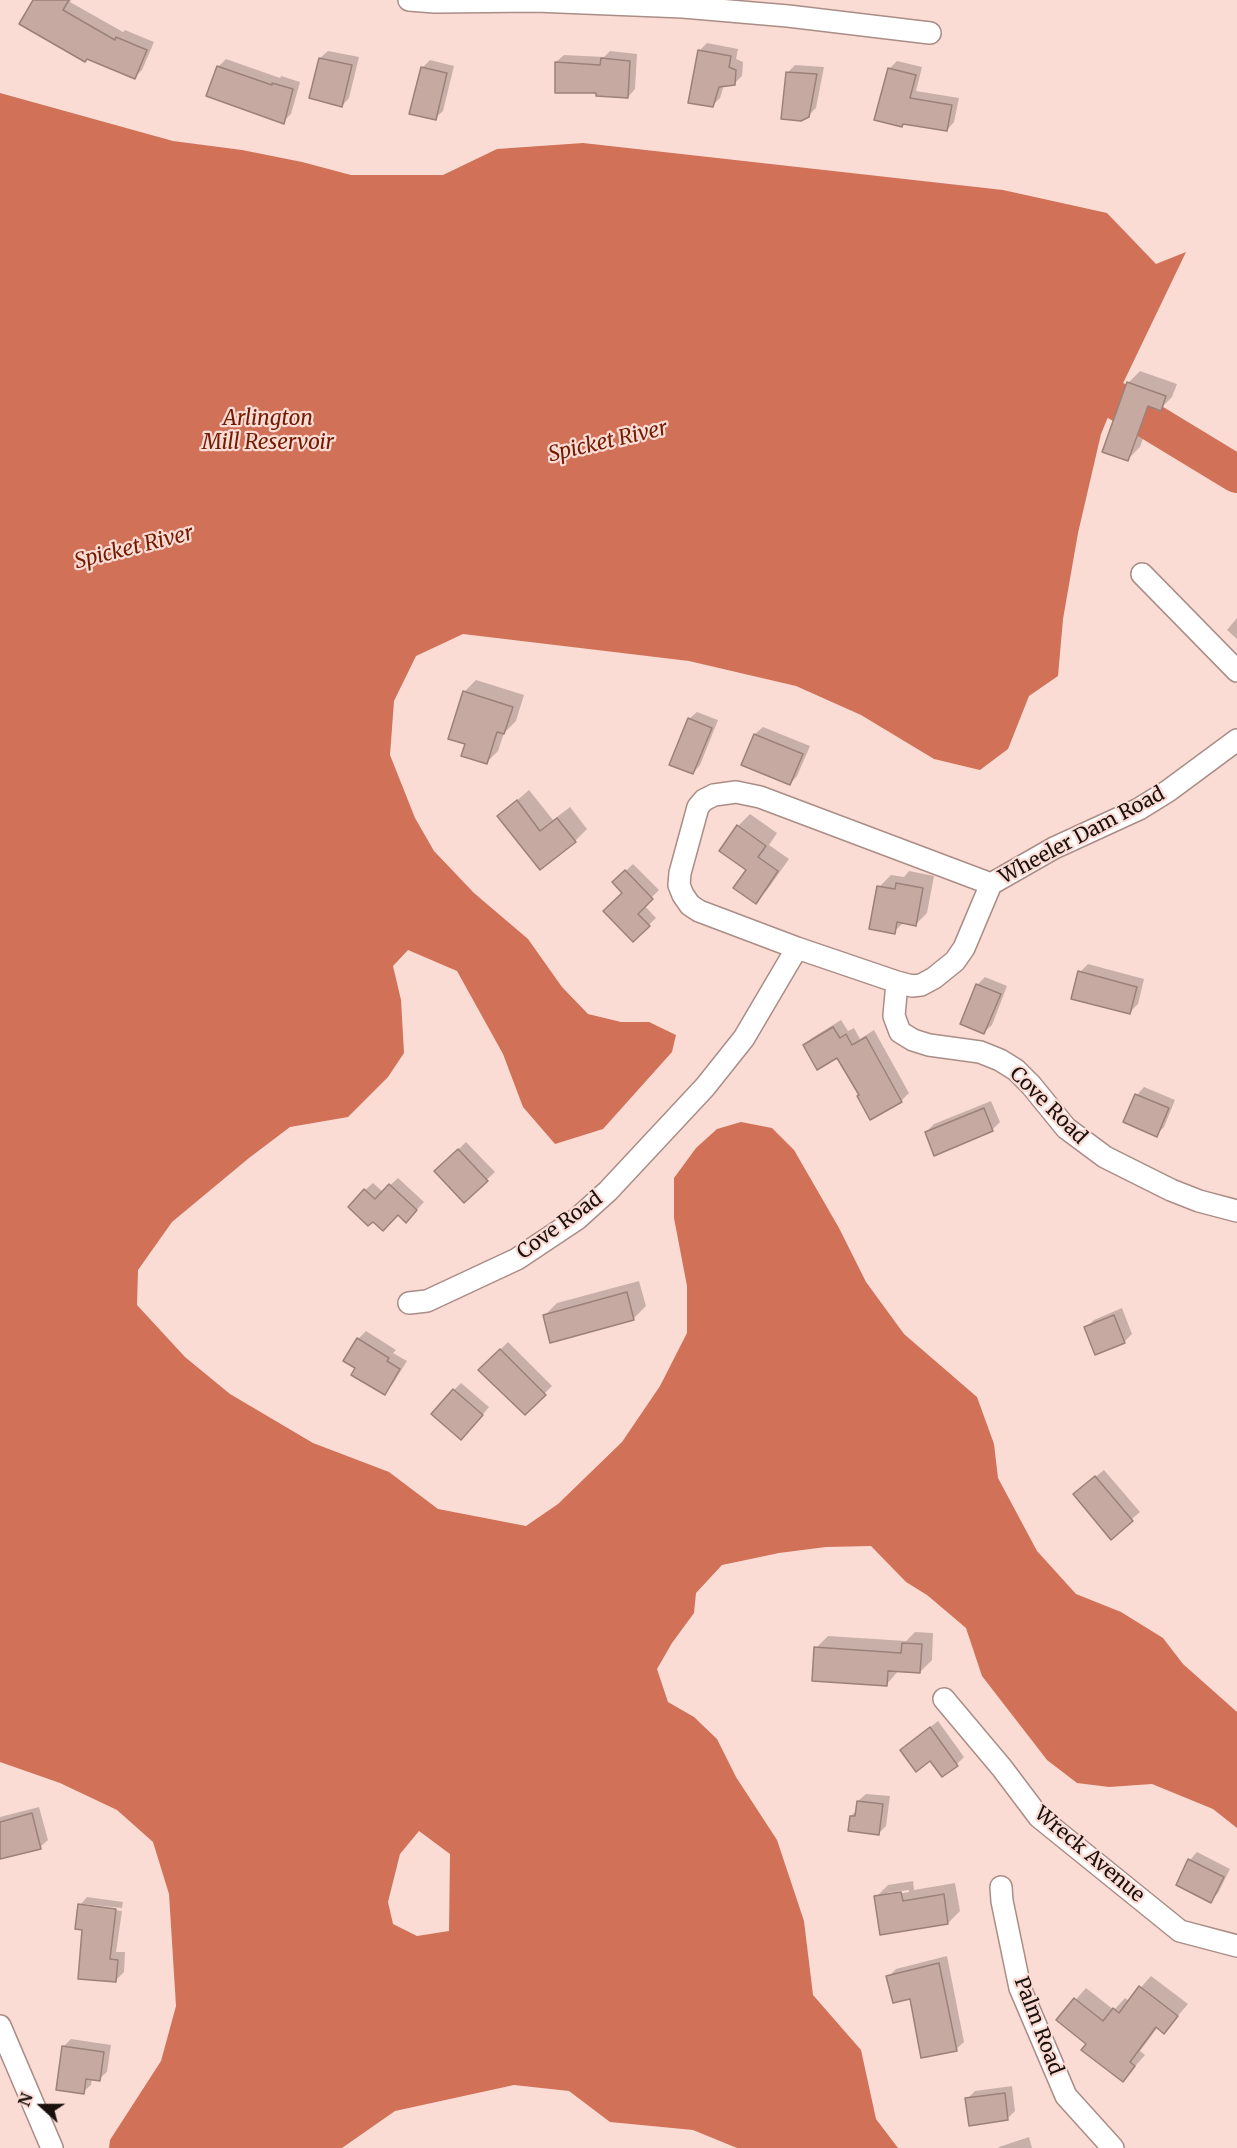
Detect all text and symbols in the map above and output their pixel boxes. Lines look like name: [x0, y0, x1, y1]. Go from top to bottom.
water label: Arlington Mill Reservoir: [202, 406, 334, 456]
water label: Spicket River: [546, 416, 670, 468]
water label: Spicket River: [72, 521, 196, 575]
street label: Wheeler Dam Road: [995, 782, 1169, 890]
street label: Cove Road: [1004, 1062, 1092, 1150]
street label: Cove Road: [513, 1187, 607, 1265]
street label: Wreck Avenue: [1029, 1802, 1149, 1908]
street label: Palm Road: [1008, 1974, 1068, 2078]
north arrow: [12, 2076, 72, 2136]
text: N: [14, 2090, 37, 2109]

